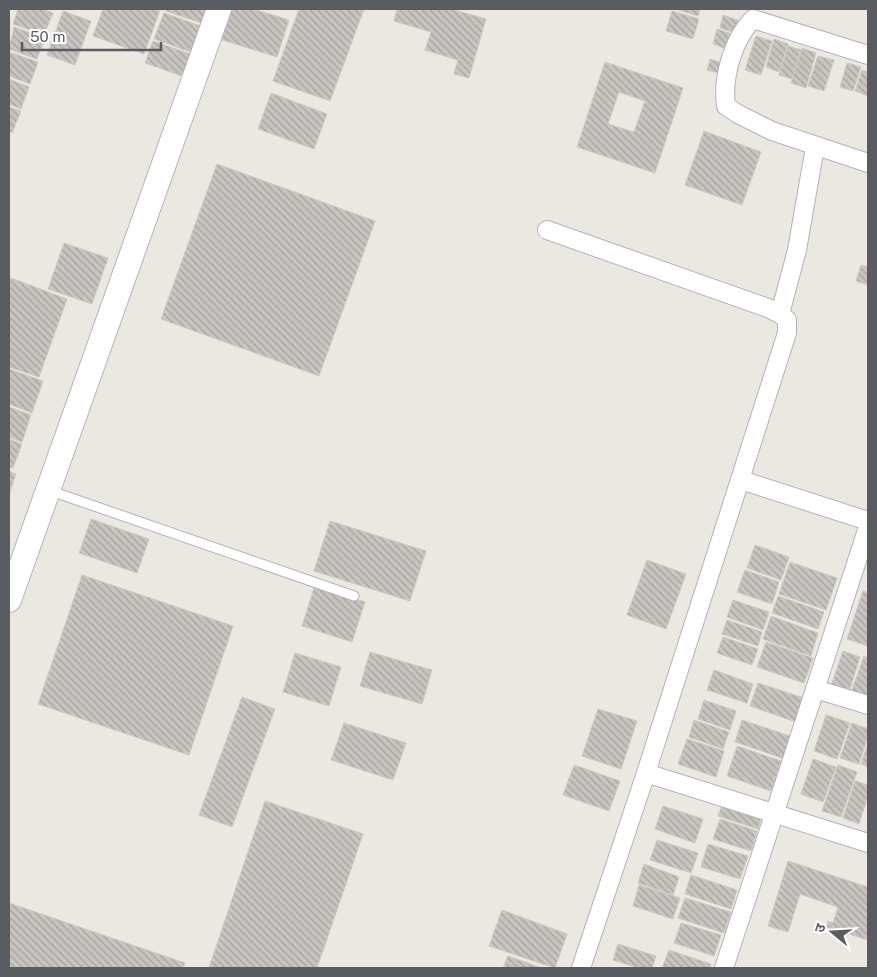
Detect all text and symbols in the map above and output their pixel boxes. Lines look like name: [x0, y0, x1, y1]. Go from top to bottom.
scale bar: [22, 20, 161, 52]
text: 50 m: [30, 28, 65, 45]
north arrow: [807, 907, 857, 957]
text: उ: [811, 921, 829, 934]

